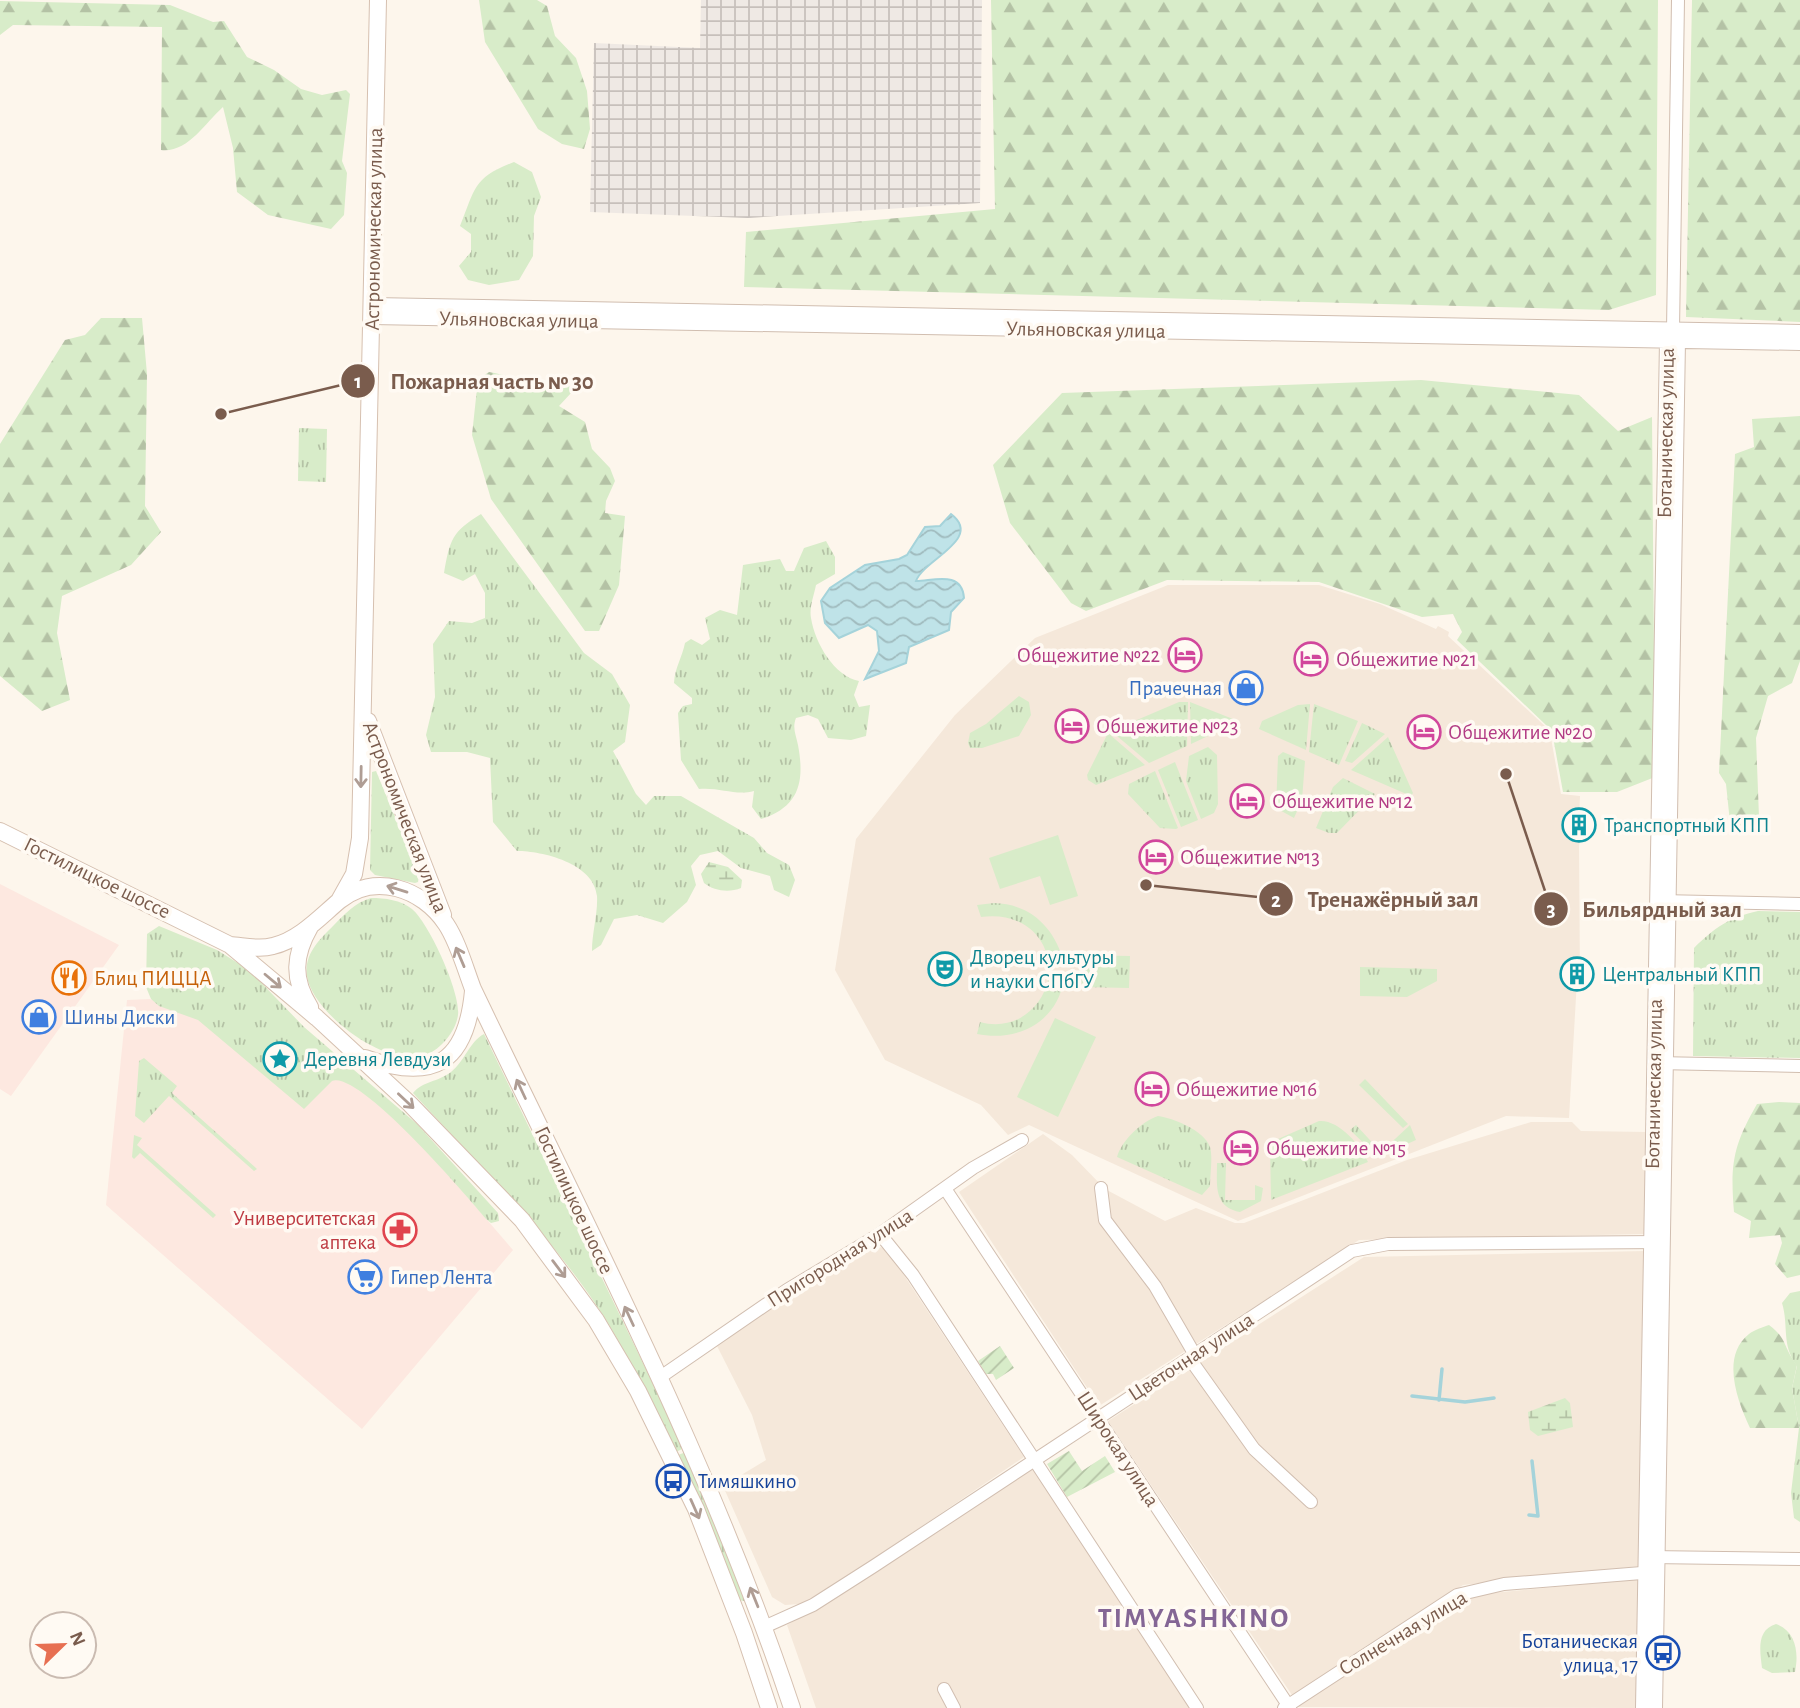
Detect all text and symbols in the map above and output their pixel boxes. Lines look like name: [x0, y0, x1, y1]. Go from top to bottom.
street label: Астрономическая улица: [362, 127, 386, 331]
street label: Ульяновская улица: [439, 308, 599, 332]
street label: Ульяновская улица: [1006, 318, 1166, 342]
street label: Ботаническая улица: [1654, 347, 1678, 518]
callout: Пожарная часть № 30: [341, 359, 608, 403]
text: 1: [354, 371, 362, 392]
text: Пожарная часть № 30: [390, 371, 594, 394]
hotel icon: Общежитие №22: [1166, 636, 1204, 674]
hotel icon: Общежитие №21: [1292, 640, 1330, 678]
place label: Общежитие №22: [1017, 645, 1160, 666]
place label: Общежитие №21: [1336, 649, 1477, 670]
shop icon: Прачечная: [1227, 669, 1265, 707]
place label: Прачечная: [1129, 678, 1222, 699]
hotel icon: Общежитие №23: [1053, 707, 1091, 745]
hotel icon: Общежитие №20: [1405, 713, 1443, 751]
place label: Общежитие №23: [1096, 716, 1238, 737]
street label: Астрономическая улица: [359, 718, 451, 916]
place label: Общежитие №20: [1448, 722, 1593, 743]
one-way arrow: [354, 766, 368, 789]
hotel icon: Общежитие №12: [1228, 782, 1266, 820]
place label: Общежитие №12: [1272, 791, 1413, 812]
building icon: Транспортный КПП: [1560, 806, 1598, 844]
place label: Транспортный КПП: [1604, 815, 1770, 836]
street label: Гостилицкое шоссе: [20, 833, 174, 923]
hotel icon: Общежитие №13: [1137, 838, 1175, 876]
place label: Общежитие №13: [1180, 847, 1320, 868]
callout: Тренажёрный зал: [1259, 877, 1493, 921]
one-way arrow: [386, 881, 408, 894]
callout: Бильярдный зал: [1534, 887, 1756, 931]
text: Тренажёрный зал: [1307, 889, 1479, 912]
text: 2: [1271, 890, 1281, 911]
text: 3: [1546, 899, 1556, 920]
text: Бильярдный зал: [1582, 899, 1742, 922]
one-way arrow: [453, 946, 466, 968]
place label: Дворец культуры и науки СПбГУ: [970, 947, 1114, 992]
theatre icon: Дворец культуры и науки СПбГУ: [926, 950, 964, 988]
building icon: Центральный КПП: [1558, 955, 1596, 993]
restaurant icon: Блиц ПИЦЦА: [50, 959, 88, 997]
place label: Центральный КПП: [1602, 964, 1762, 985]
place label: Блиц ПИЦЦА: [94, 968, 212, 989]
one-way arrow: [264, 973, 282, 989]
shop icon: Шины Диски: [20, 998, 58, 1036]
street label: Ботаническая улица: [1642, 998, 1666, 1169]
place label: Шины Диски: [64, 1007, 175, 1028]
place icon: Деревня Левдузи: [261, 1040, 299, 1078]
place label: Деревня Левдузи: [304, 1049, 451, 1070]
hotel icon: Общежитие №16: [1133, 1070, 1171, 1108]
one-way arrow: [513, 1078, 526, 1099]
place label: Общежитие №16: [1176, 1079, 1317, 1100]
one-way arrow: [397, 1092, 414, 1109]
street label: Гостилицкое шоссе: [531, 1123, 617, 1277]
hotel icon: Общежитие №15: [1222, 1129, 1260, 1167]
place label: Общежитие №15: [1266, 1138, 1406, 1159]
street label: Пригородная улица: [764, 1205, 917, 1311]
place label: Университетская аптека: [233, 1208, 376, 1253]
pharmacy icon: Университетская аптека: [381, 1211, 419, 1249]
supermarket icon: Гипер Лента: [346, 1258, 384, 1296]
one-way arrow: [552, 1259, 566, 1278]
place label: Гипер Лента: [390, 1267, 493, 1288]
one-way arrow: [622, 1306, 635, 1327]
street label: Цветочная улица: [1125, 1309, 1258, 1405]
street label: Широкая улица: [1073, 1388, 1163, 1511]
bus stop icon: Тимяшкино: [654, 1462, 692, 1500]
place label: Тимяшкино: [698, 1471, 796, 1492]
one-way arrow: [689, 1497, 702, 1519]
street label: Солнечная улица: [1335, 1586, 1471, 1679]
one-way arrow: [746, 1587, 759, 1608]
district label: TIMYASHKINO: [1098, 1605, 1290, 1633]
north arrow: [28, 1610, 98, 1680]
text: N: [66, 1629, 89, 1649]
place label: Ботаническая улица, 17: [1521, 1631, 1638, 1676]
bus stop icon: Ботаническая улица, 17: [1644, 1634, 1682, 1672]

